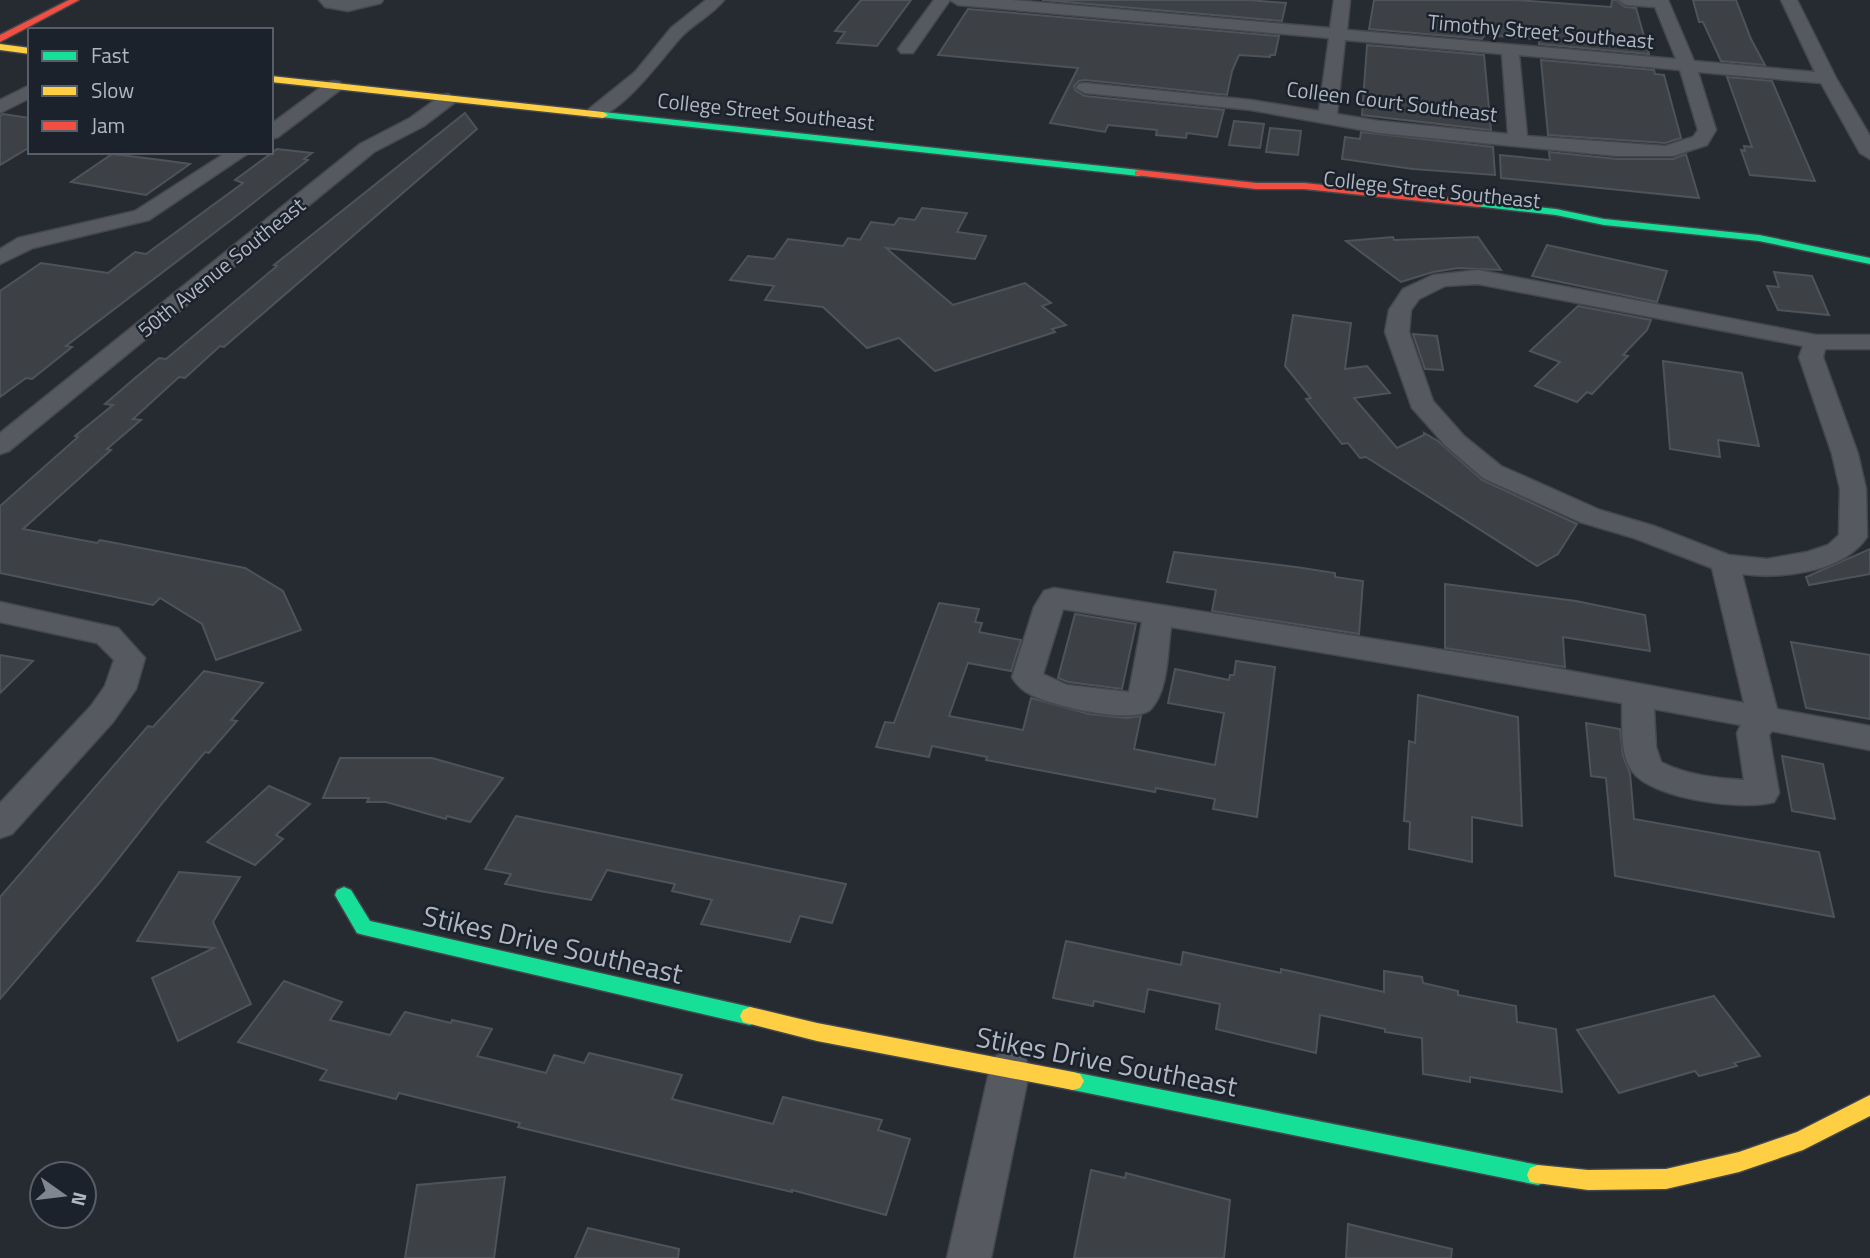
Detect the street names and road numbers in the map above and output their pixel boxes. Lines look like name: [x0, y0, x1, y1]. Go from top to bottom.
street label: Timothy Street Southeast: [1427, 5, 1656, 57]
street label: Colleen Court Southeast: [1285, 72, 1500, 130]
street label: College Street Southeast: [656, 84, 877, 138]
street label: College Street Southeast: [1322, 162, 1543, 216]
street label: 50th Avenue Southeast: [130, 189, 312, 345]
street label: Stikes Drive Southeast: [419, 893, 687, 995]
street label: Stikes Drive Southeast: [973, 1015, 1242, 1107]

